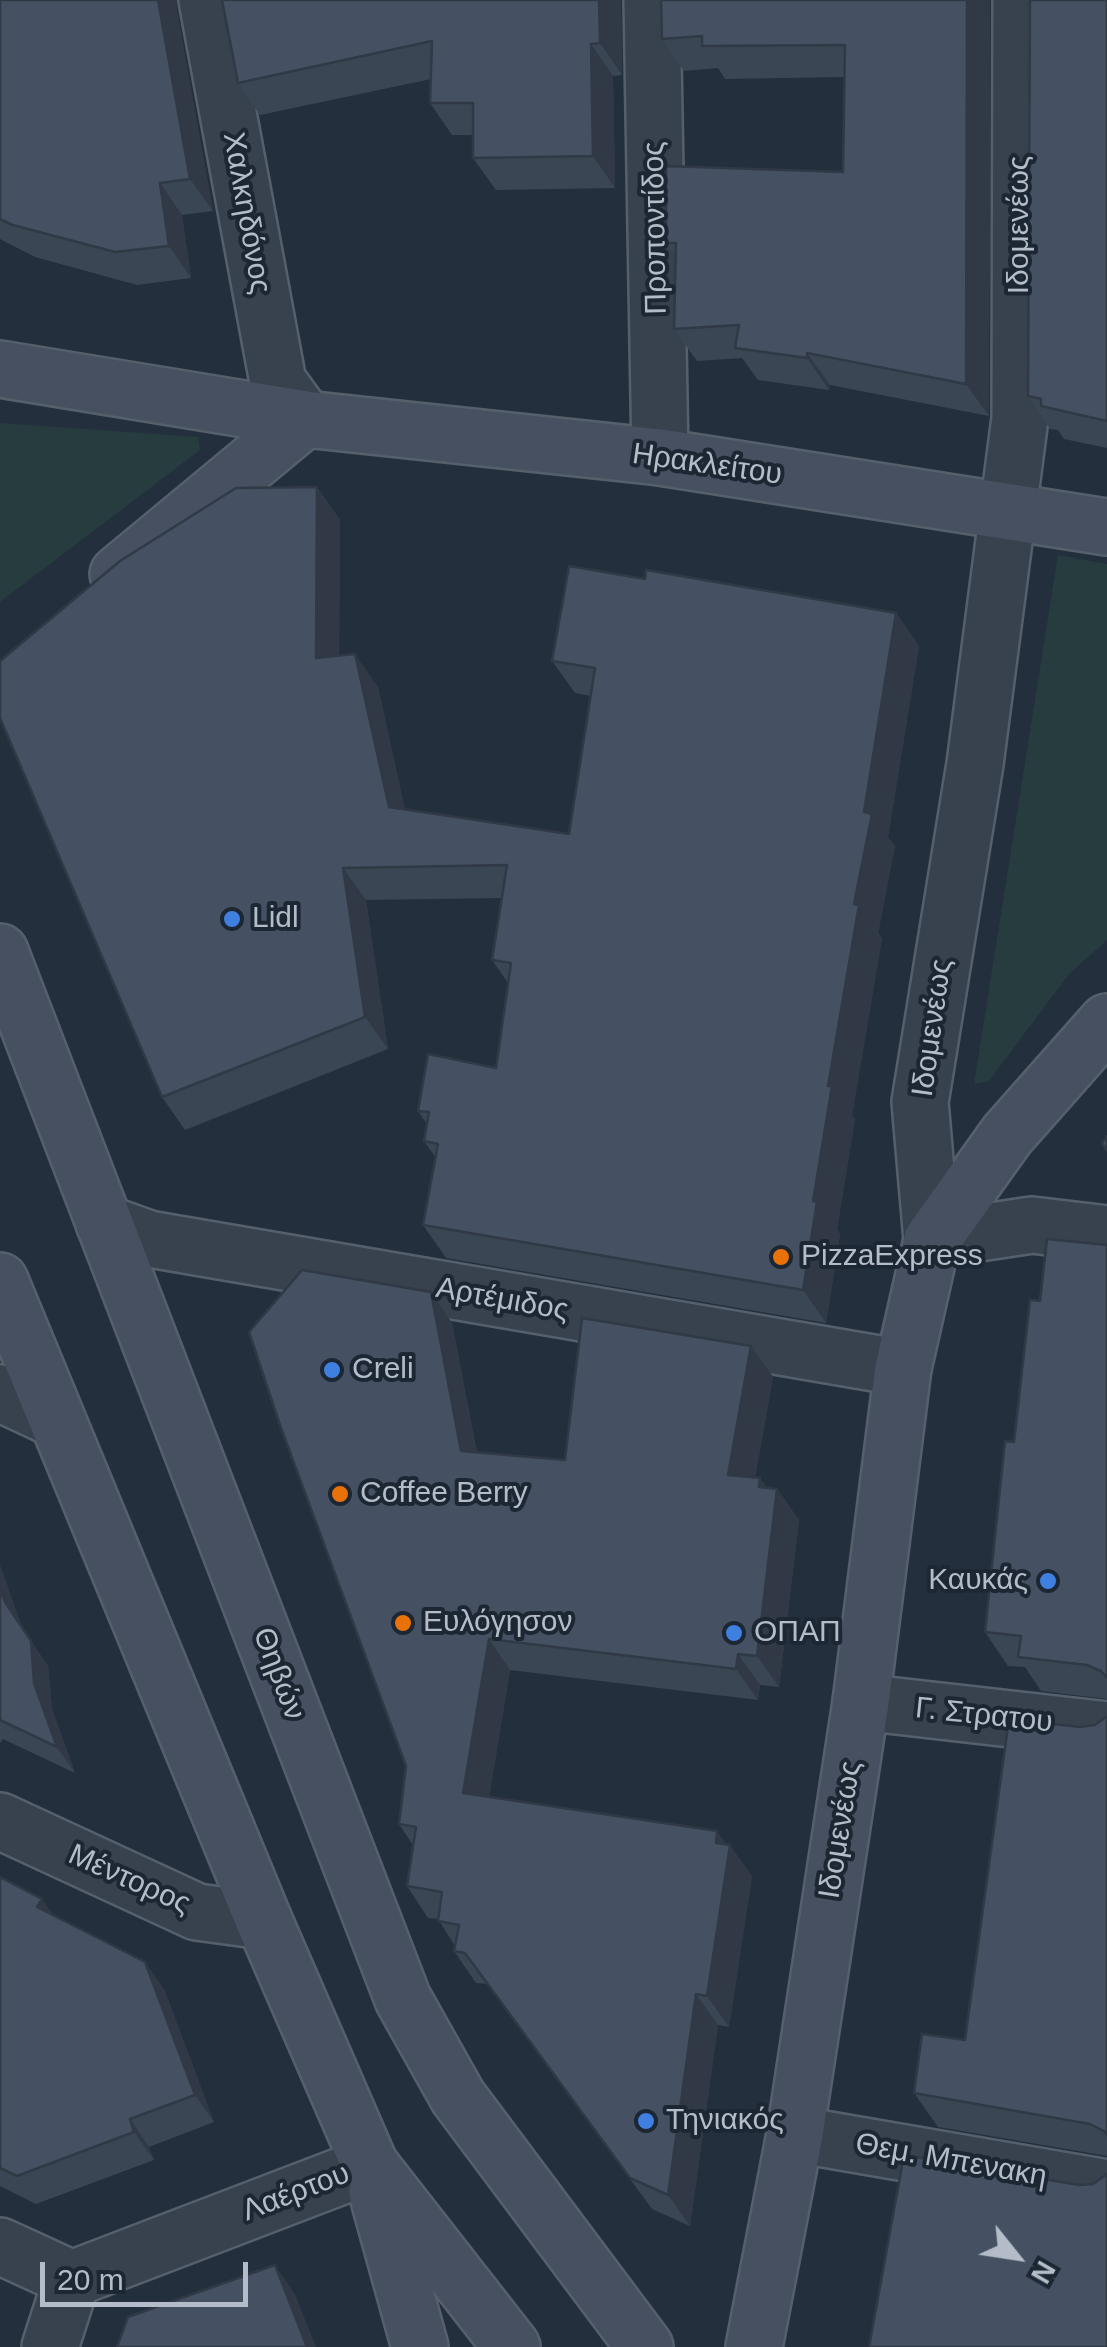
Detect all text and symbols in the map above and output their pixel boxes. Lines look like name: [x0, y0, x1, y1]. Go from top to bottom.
street label: Χαλκηδόνος: [214, 129, 278, 297]
street label: Προποντίδος: [636, 141, 676, 315]
street label: Ιδομενέως: [1002, 156, 1038, 294]
street label: Ηρακλείτου: [630, 437, 784, 493]
place label: Lidl: [252, 901, 299, 937]
marker: Lidl: [221, 908, 243, 930]
street label: Ιδομενέως: [906, 957, 960, 1099]
place label: PizzaExpress: [801, 1239, 983, 1275]
marker: PizzaExpress: [770, 1246, 792, 1268]
street label: Αρτέμιδος: [433, 1271, 571, 1329]
place label: Creli: [352, 1352, 414, 1388]
marker: Creli: [321, 1359, 343, 1381]
place label: Coffee Berry: [360, 1476, 528, 1512]
marker: Coffee Berry: [329, 1483, 351, 1505]
place label: Καυκάς: [928, 1563, 1028, 1599]
marker: Καυκάς: [1037, 1570, 1059, 1592]
place label: Ευλόγησον: [423, 1605, 573, 1641]
marker: Ευλόγησον: [392, 1612, 414, 1634]
place label: ΟΠΑΠ: [754, 1615, 841, 1651]
marker: ΟΠΑΠ: [723, 1622, 745, 1644]
street label: Θηβών: [244, 1623, 312, 1725]
street label: Γ. Στρατου: [914, 1691, 1054, 1741]
street label: Ιδομενέως: [812, 1759, 870, 1901]
street label: Μέντορος: [62, 1837, 196, 1923]
place label: Τηνιακός: [666, 2103, 784, 2139]
marker: Τηνιακός: [635, 2110, 657, 2132]
street label: Θεμ. Μπενακη: [852, 2126, 1050, 2196]
street label: Λαέρτου: [237, 2156, 355, 2230]
north arrow: [967, 2207, 1067, 2307]
scale bar: [45, 2242, 252, 2304]
text: N: [1025, 2256, 1062, 2289]
text: 20 m: [57, 2263, 124, 2296]

